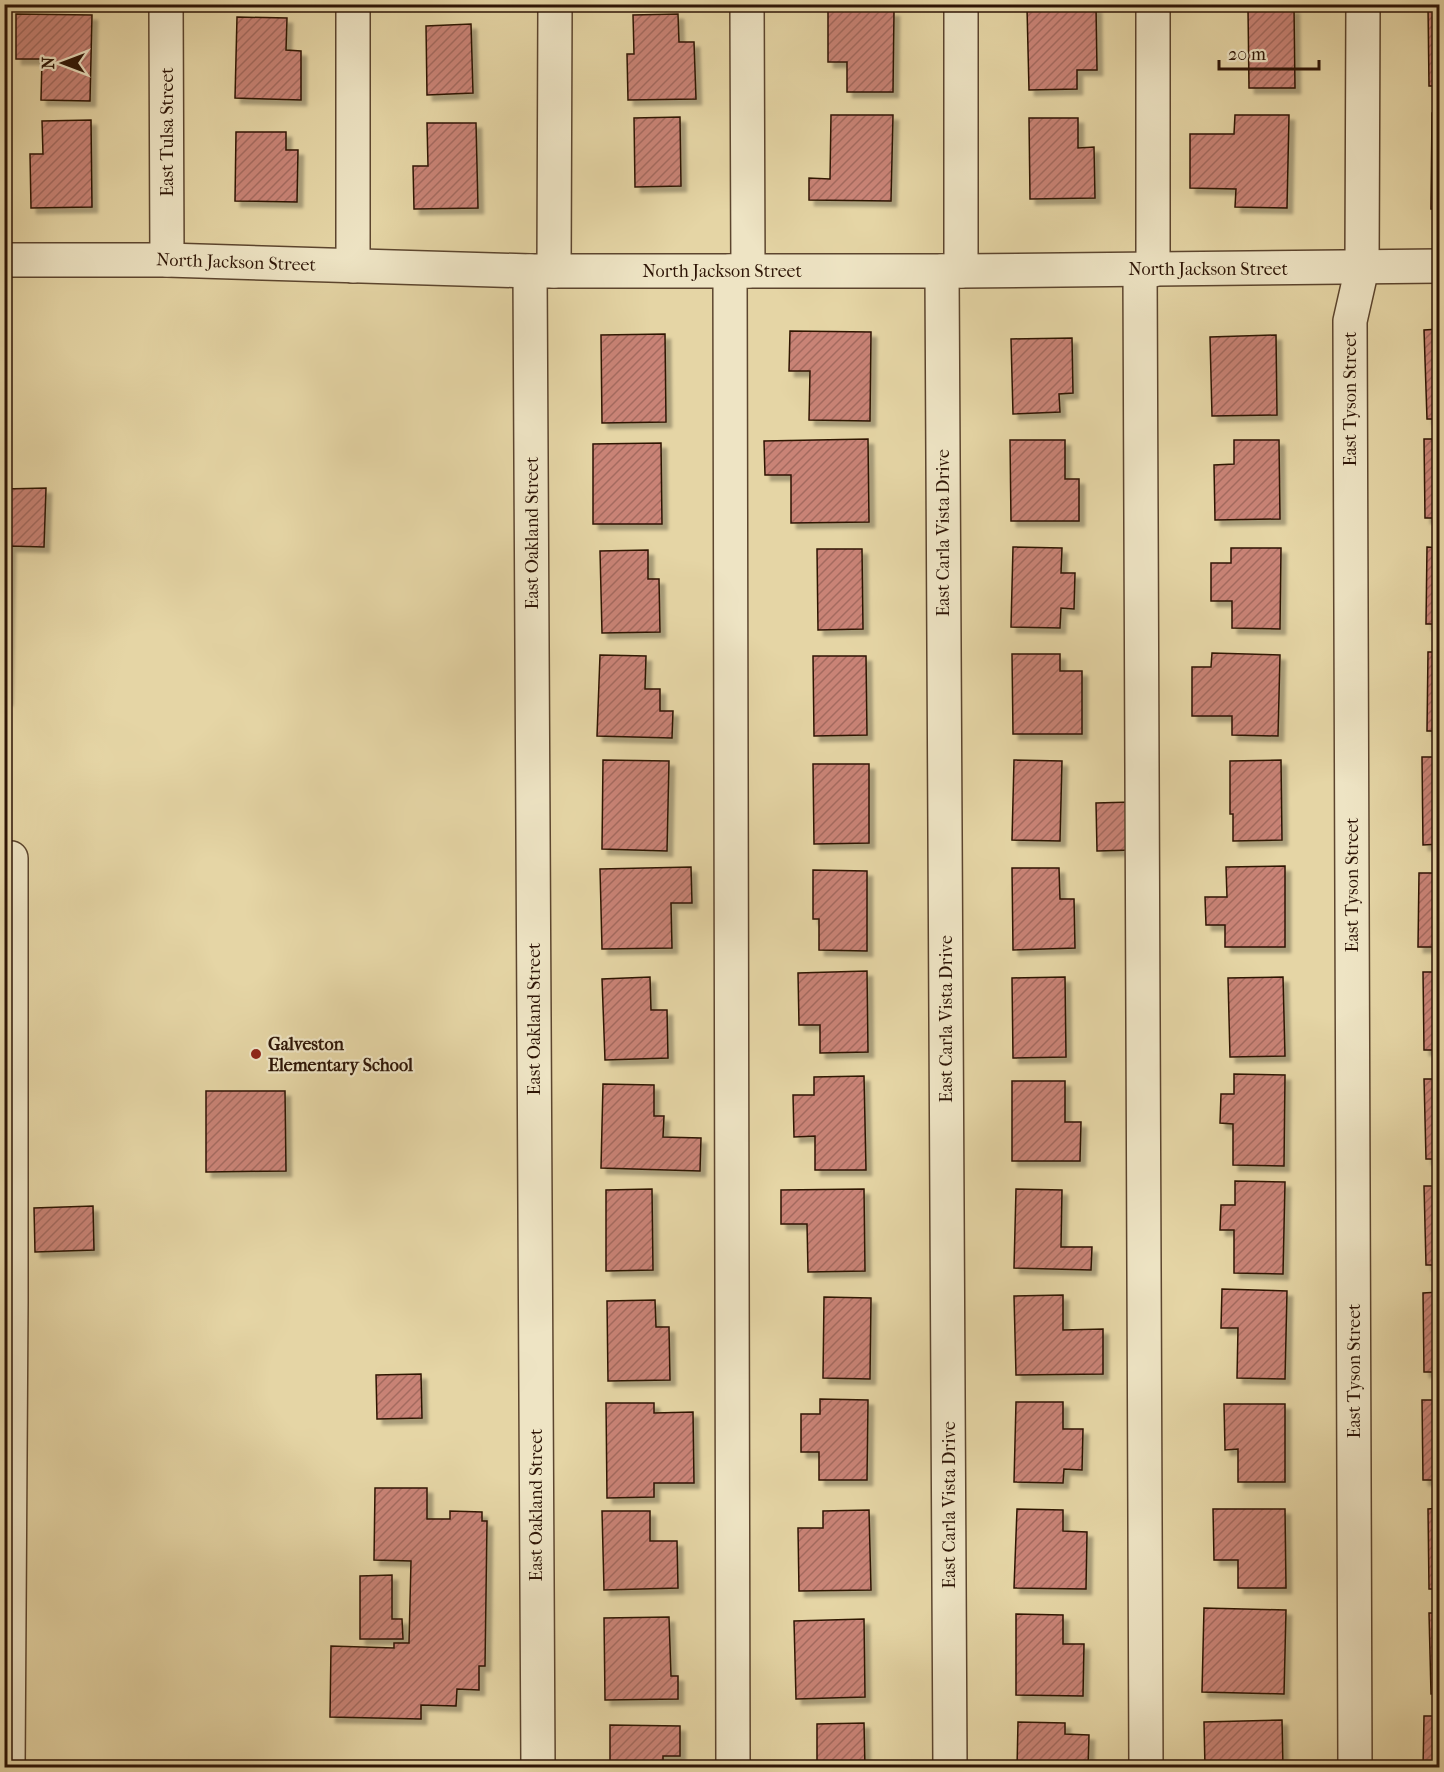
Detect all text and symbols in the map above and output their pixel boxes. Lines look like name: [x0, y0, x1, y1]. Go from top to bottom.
north arrow: [33, 33, 93, 93]
scale bar: [1219, 33, 1320, 71]
text: 20 m: [1228, 44, 1266, 65]
text: N: [39, 56, 58, 69]
street label: East Tulsa Street: [157, 67, 178, 197]
street label: North Jackson Street: [156, 249, 317, 276]
street label: North Jackson Street: [1128, 259, 1288, 280]
street label: North Jackson Street: [642, 261, 802, 282]
street label: East Tyson Street: [1340, 331, 1361, 467]
street label: East Carla Vista Drive: [933, 449, 954, 617]
street label: East Oakland Street: [522, 456, 543, 609]
street label: East Tyson Street: [1342, 817, 1363, 953]
street label: East Carla Vista Drive: [936, 935, 957, 1103]
street label: East Oakland Street: [524, 942, 545, 1095]
place label: Galveston Elementary School: [268, 1034, 414, 1076]
marker: Galveston Elementary School: [249, 1047, 263, 1061]
street label: East Tyson Street: [1344, 1303, 1365, 1439]
street label: East Carla Vista Drive: [939, 1421, 960, 1589]
street label: East Oakland Street: [526, 1428, 547, 1581]

